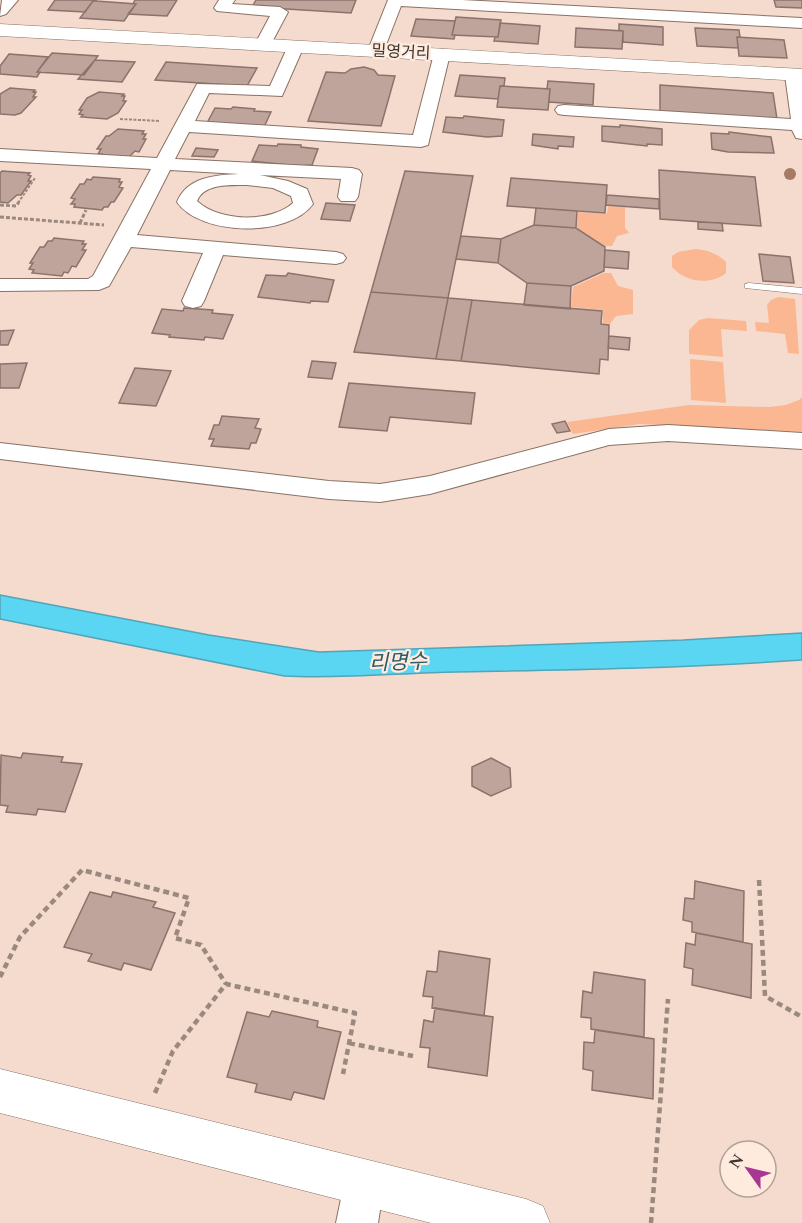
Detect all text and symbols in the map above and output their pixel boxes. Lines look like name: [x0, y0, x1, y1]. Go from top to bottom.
street label: 밀영거리: [371, 38, 431, 66]
water label: 리명수: [369, 646, 428, 680]
north arrow: [718, 1139, 778, 1199]
text: N: [723, 1149, 750, 1173]

